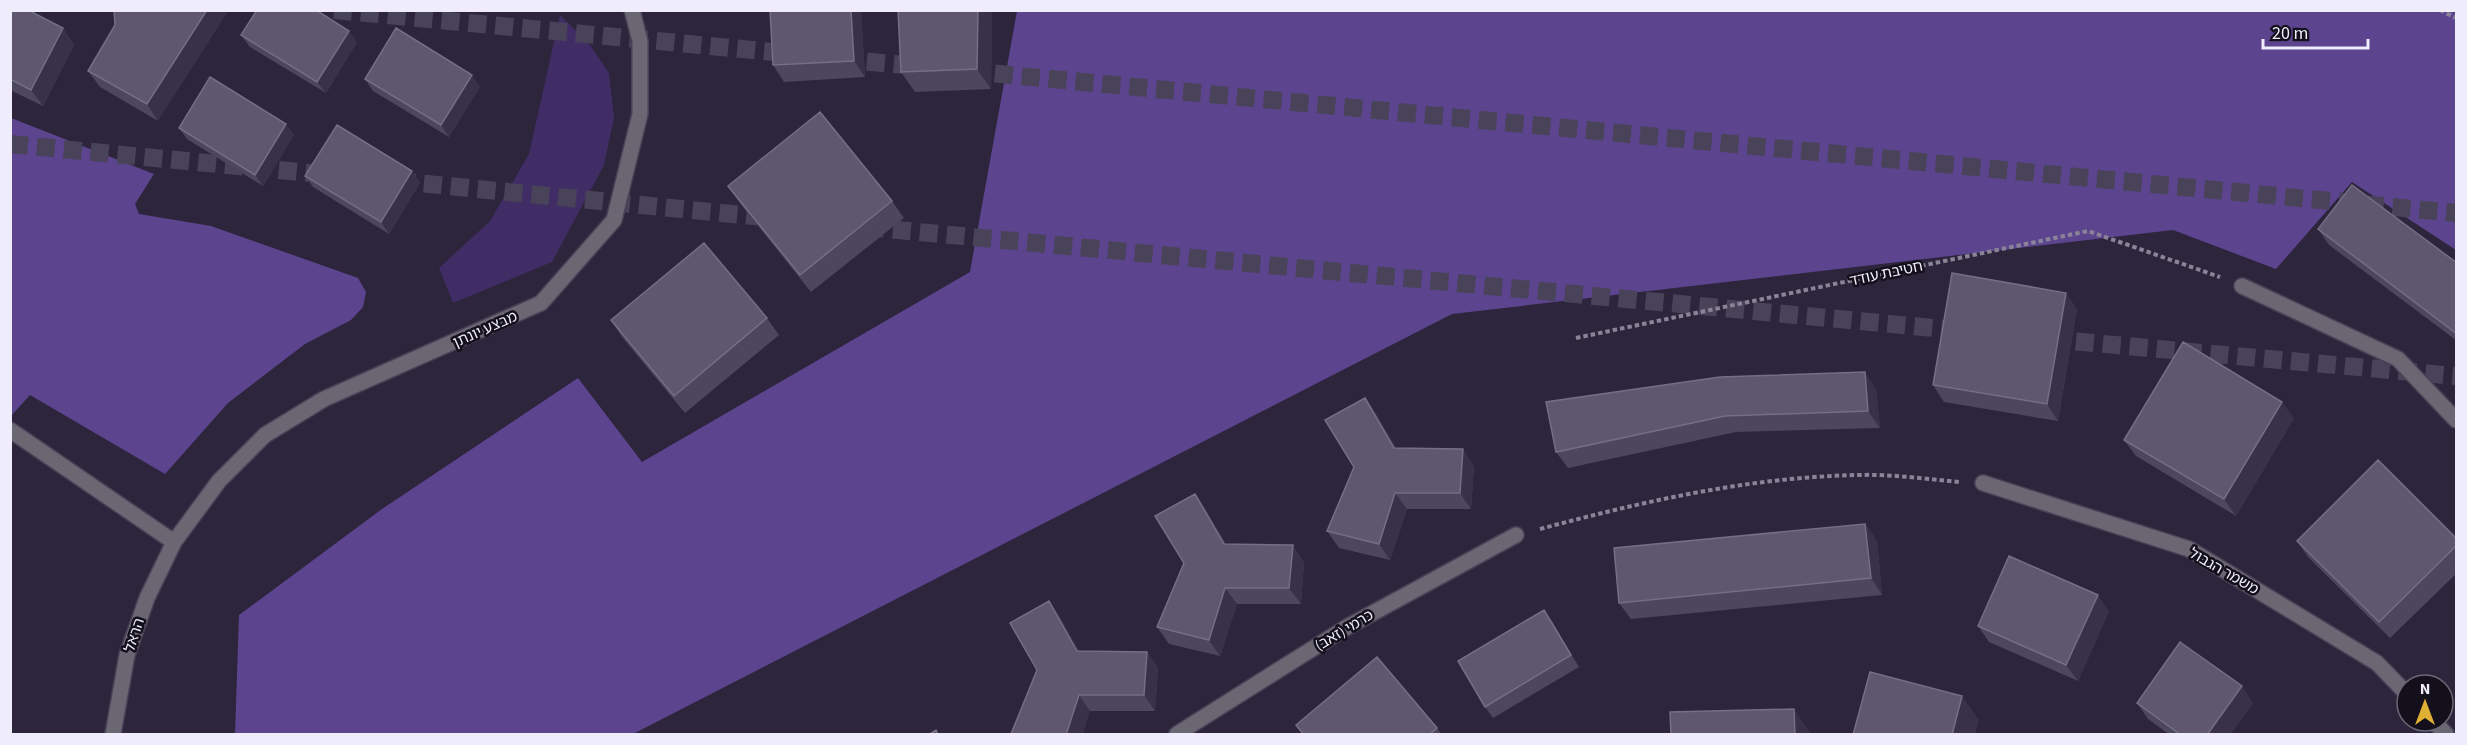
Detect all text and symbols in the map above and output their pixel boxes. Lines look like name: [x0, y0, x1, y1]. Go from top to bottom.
scale bar: [2263, 12, 2368, 50]
text: 20 m: [2272, 21, 2308, 46]
street label: חטיבת עודד: [1848, 255, 1925, 291]
street label: מבצע יונתן: [450, 306, 521, 353]
street label: משמר הגבול: [2185, 543, 2263, 600]
street label: כרמי (זאב): [1311, 605, 1378, 656]
street label: הראל: [119, 616, 150, 655]
north arrow: [2395, 673, 2455, 733]
text: N: [2420, 678, 2430, 700]

